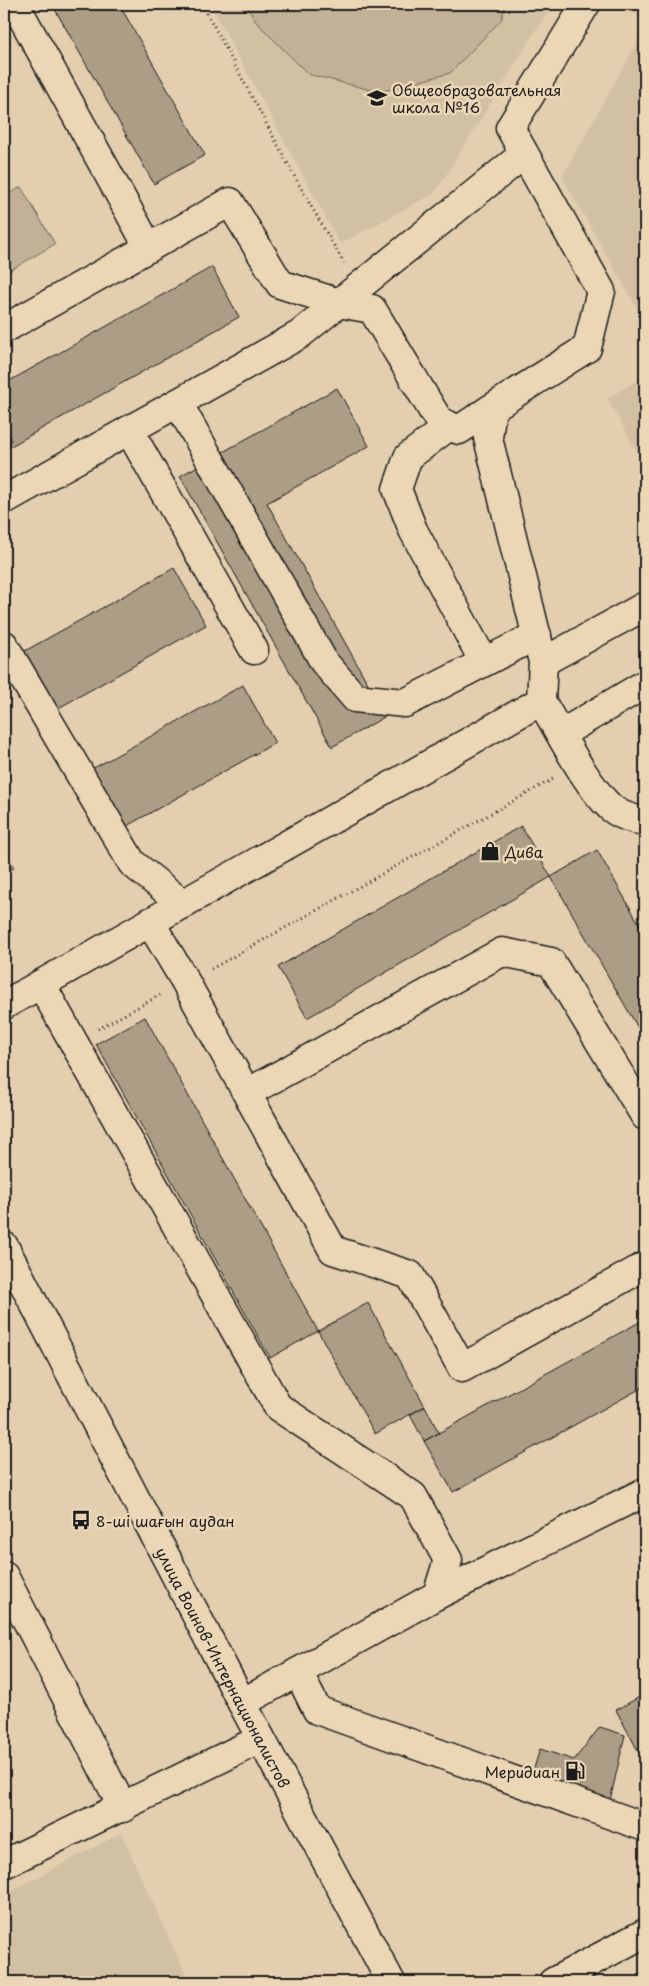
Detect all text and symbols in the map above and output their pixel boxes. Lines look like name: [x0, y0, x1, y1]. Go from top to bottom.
place label: Общеобразовательная школа №16: [392, 78, 562, 118]
school or university icon: Общеобразовательная школа №16: [366, 87, 388, 109]
shop icon: Дива: [479, 840, 501, 862]
place label: Дива: [504, 840, 544, 863]
bus stop icon: 8-ші шағын аудан: [70, 1509, 92, 1531]
place label: 8-ші шағын аудан: [96, 1509, 235, 1532]
street label: улица Воинов-Интернационалистов: [151, 1543, 297, 1792]
place label: Меридиан: [485, 1760, 560, 1783]
fuel station icon: Меридиан: [564, 1760, 586, 1782]

